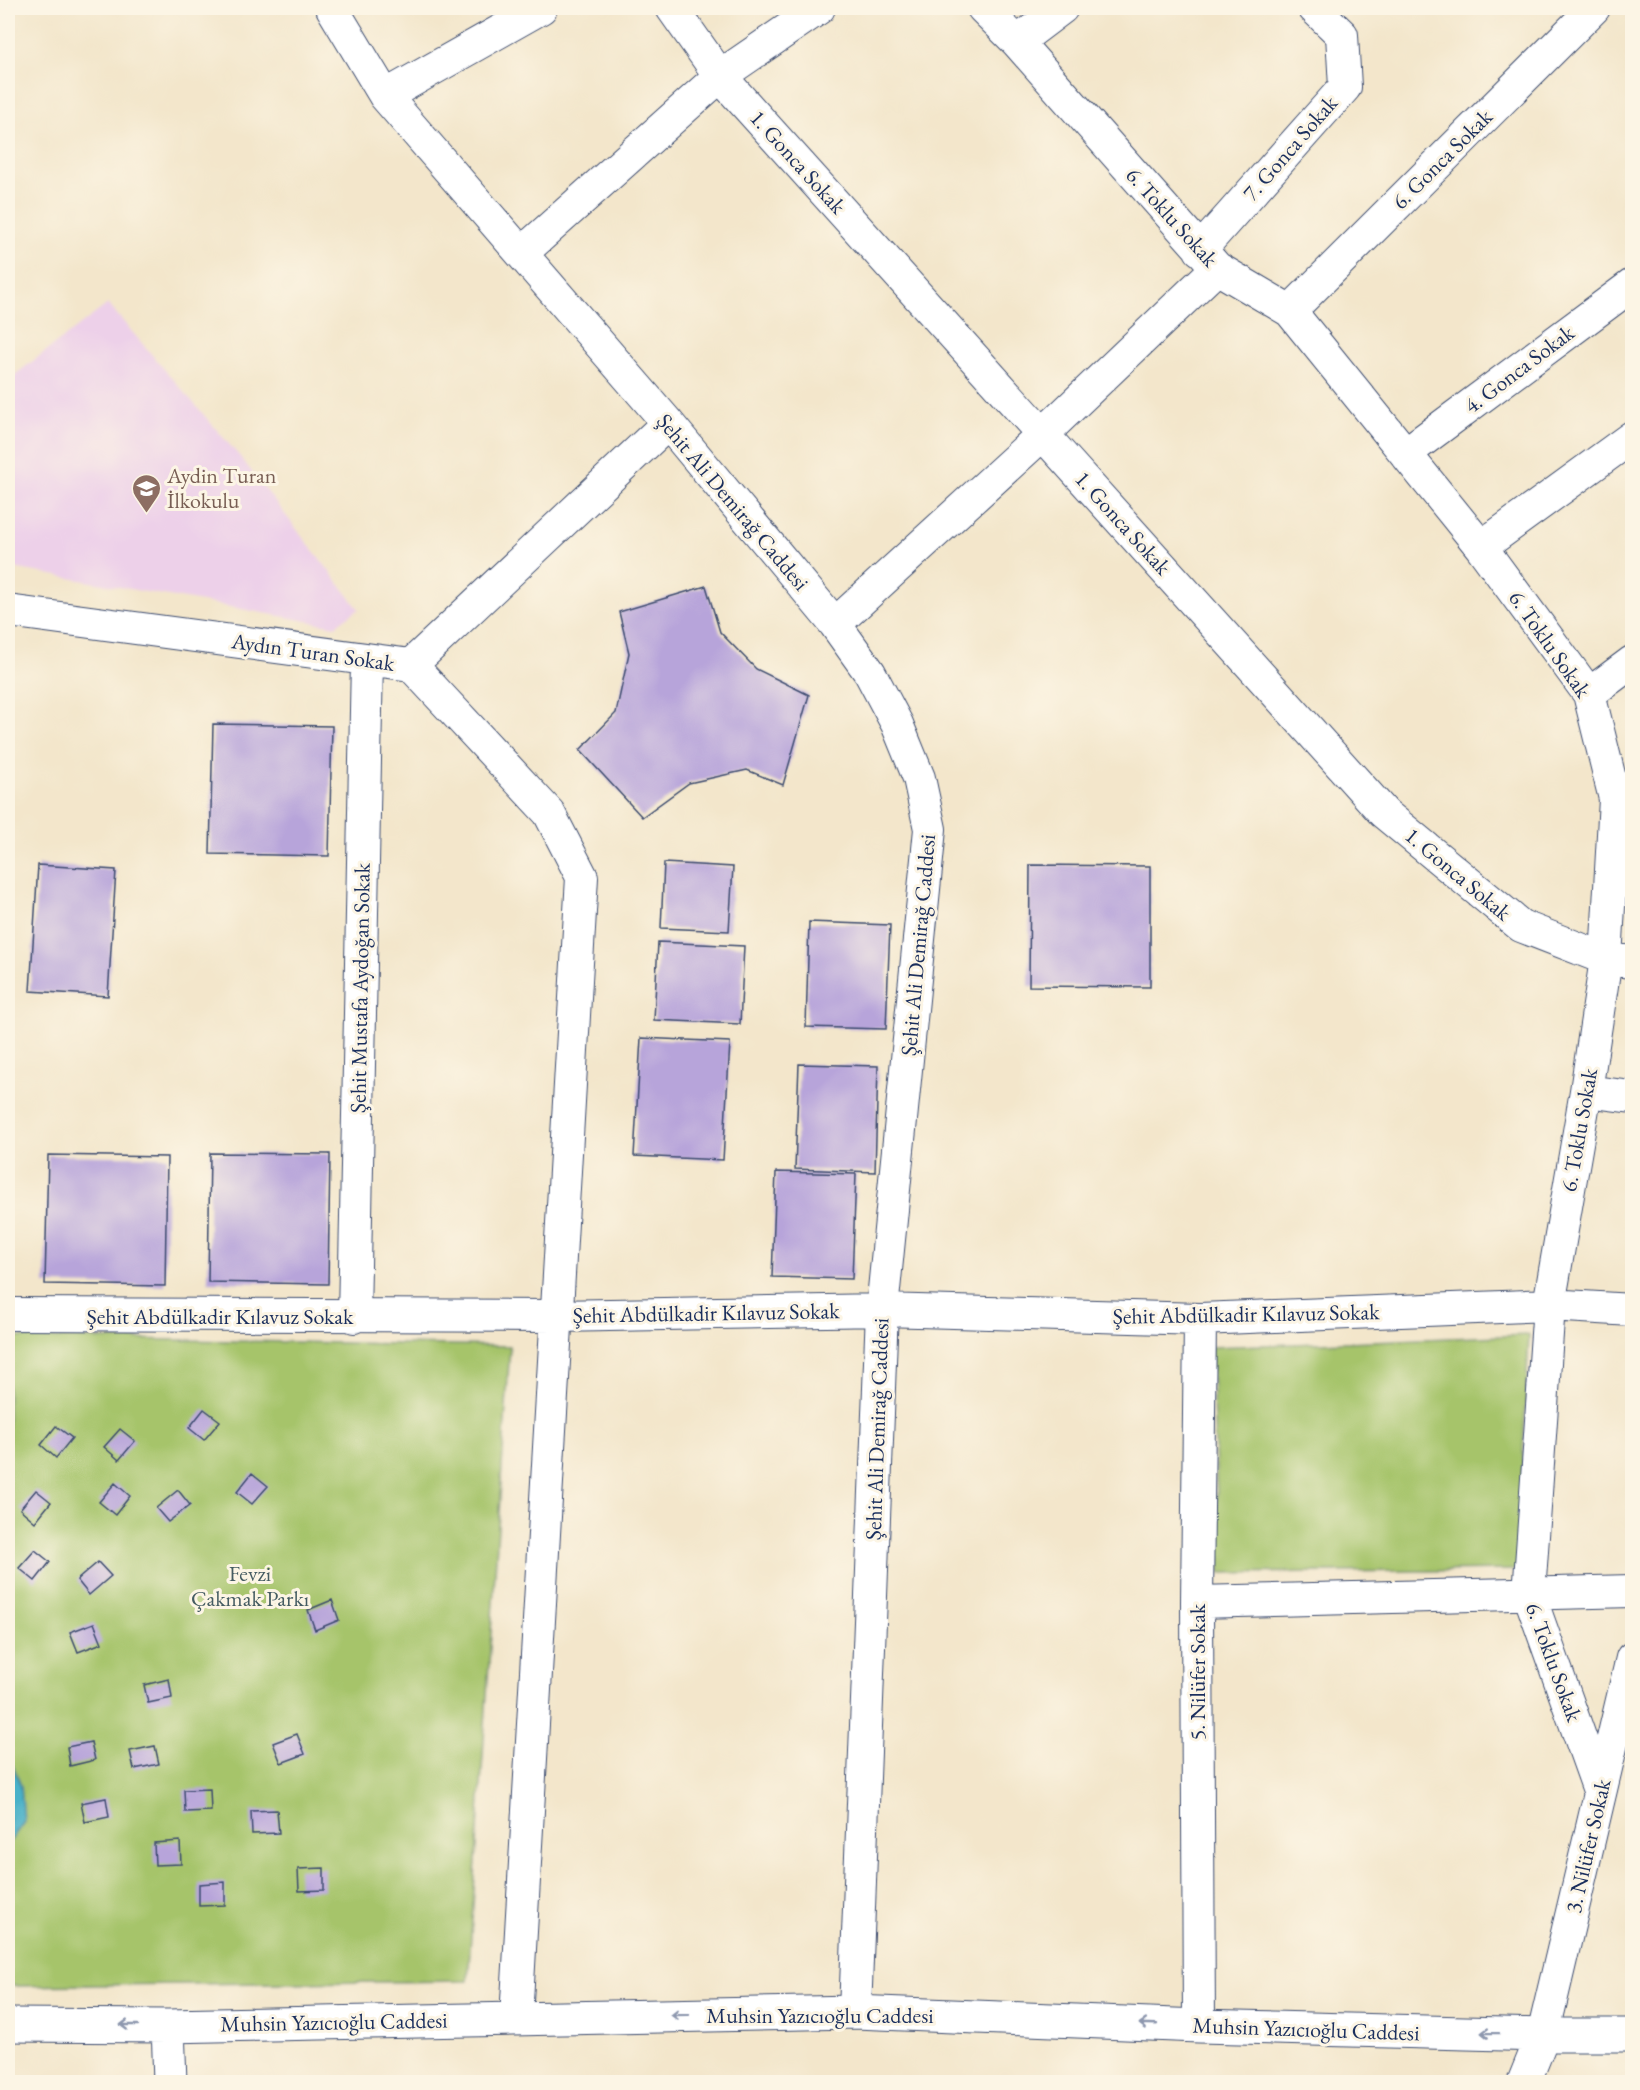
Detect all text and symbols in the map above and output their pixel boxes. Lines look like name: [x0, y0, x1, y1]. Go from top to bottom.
street label: 7. Gonca Sokak: [1236, 89, 1344, 207]
street label: 6. Gonca Sokak: [1386, 102, 1499, 215]
street label: 1. Gonca Sokak: [744, 104, 853, 221]
street label: 6. Toklu Sokak: [1119, 161, 1225, 274]
street label: 4. Gonca Sokak: [1458, 318, 1580, 420]
street label: Şehit Ali Demirağ Caddesi: [650, 407, 816, 597]
place label: Aydin Turan İlkokulu: [166, 461, 277, 515]
street label: 1. Gonca Sokak: [1069, 465, 1178, 582]
school or university icon: Aydin Turan İlkokulu: [130, 472, 162, 514]
street label: 6. Toklu Sokak: [1502, 585, 1598, 704]
street label: Aydın Turan Sokak: [229, 626, 397, 678]
street label: 1. Gonca Sokak: [1399, 821, 1518, 928]
street label: Şehit Ali Demirağ Caddesi: [894, 833, 942, 1057]
street label: Şehit Mustafa Aydoğan Sokak: [343, 862, 377, 1113]
street label: 6. Toklu Sokak: [1554, 1065, 1604, 1194]
street label: Şehit Abdülkadir Kılavuz Sokak: [572, 1296, 840, 1330]
street label: Şehit Abdülkadir Kılavuz Sokak: [1112, 1297, 1380, 1331]
street label: Şehit Abdülkadir Kılavuz Sokak: [87, 1302, 354, 1331]
street label: Şehit Ali Demirağ Caddesi: [859, 1317, 895, 1541]
park label: Fevzi Çakmak Parkı: [191, 1559, 309, 1613]
street label: 6. Toklu Sokak: [1519, 1598, 1589, 1726]
street label: 5. Nilüfer Sokak: [1183, 1603, 1212, 1740]
street label: 3. Nilüfer Sokak: [1558, 1775, 1618, 1916]
street label: Muhsin Yazıcıoğlu Caddesi: [706, 2001, 934, 2030]
street label: Muhsin Yazıcıoğlu Caddesi: [220, 2006, 448, 2038]
one-way arrow: [671, 2009, 691, 2021]
street label: Muhsin Yazıcıoğlu Caddesi: [1192, 2011, 1420, 2047]
one-way arrow: [1139, 2018, 1159, 2029]
one-way arrow: [119, 2019, 139, 2031]
one-way arrow: [1481, 2028, 1501, 2039]

